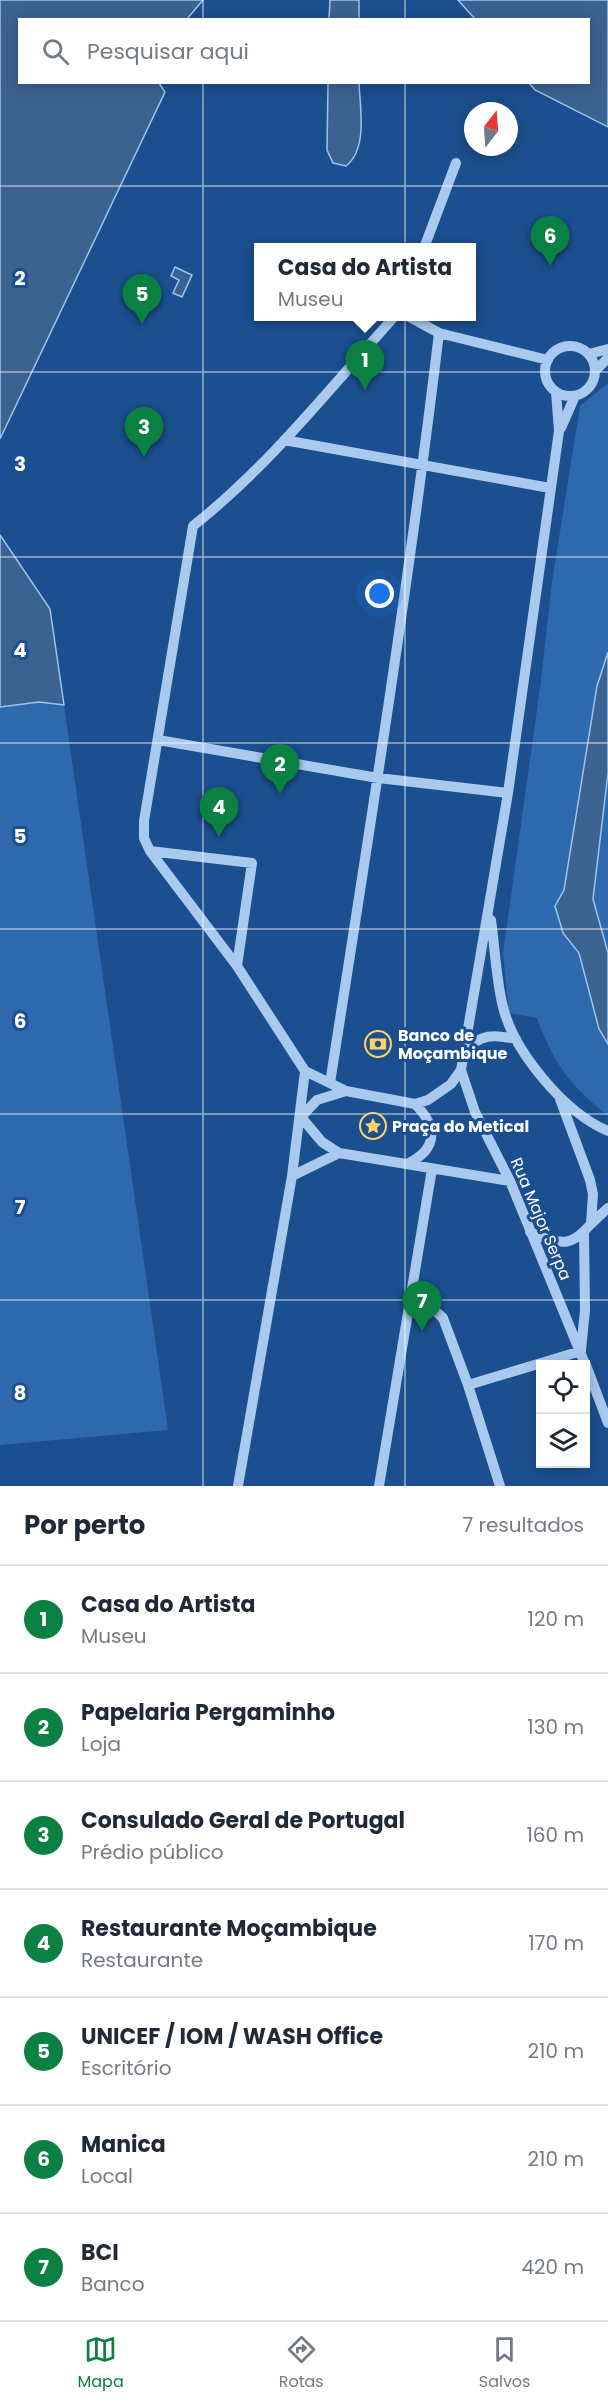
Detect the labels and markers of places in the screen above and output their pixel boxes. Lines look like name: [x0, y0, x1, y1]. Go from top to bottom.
pin: 6: [530, 216, 570, 266]
pin: 5: [122, 274, 162, 324]
pin: 1: [346, 340, 385, 390]
pin: 3: [124, 408, 164, 457]
pin: 2: [260, 744, 300, 794]
pin: 4: [200, 788, 238, 837]
place label: Banco de Moçambique: [398, 1024, 508, 1065]
bank icon: Banco de Moçambique: [363, 1029, 393, 1059]
place icon: Praça do Metical: [358, 1111, 388, 1141]
place label: Praça do Metical: [392, 1115, 529, 1138]
pin: 7: [402, 1282, 442, 1331]

